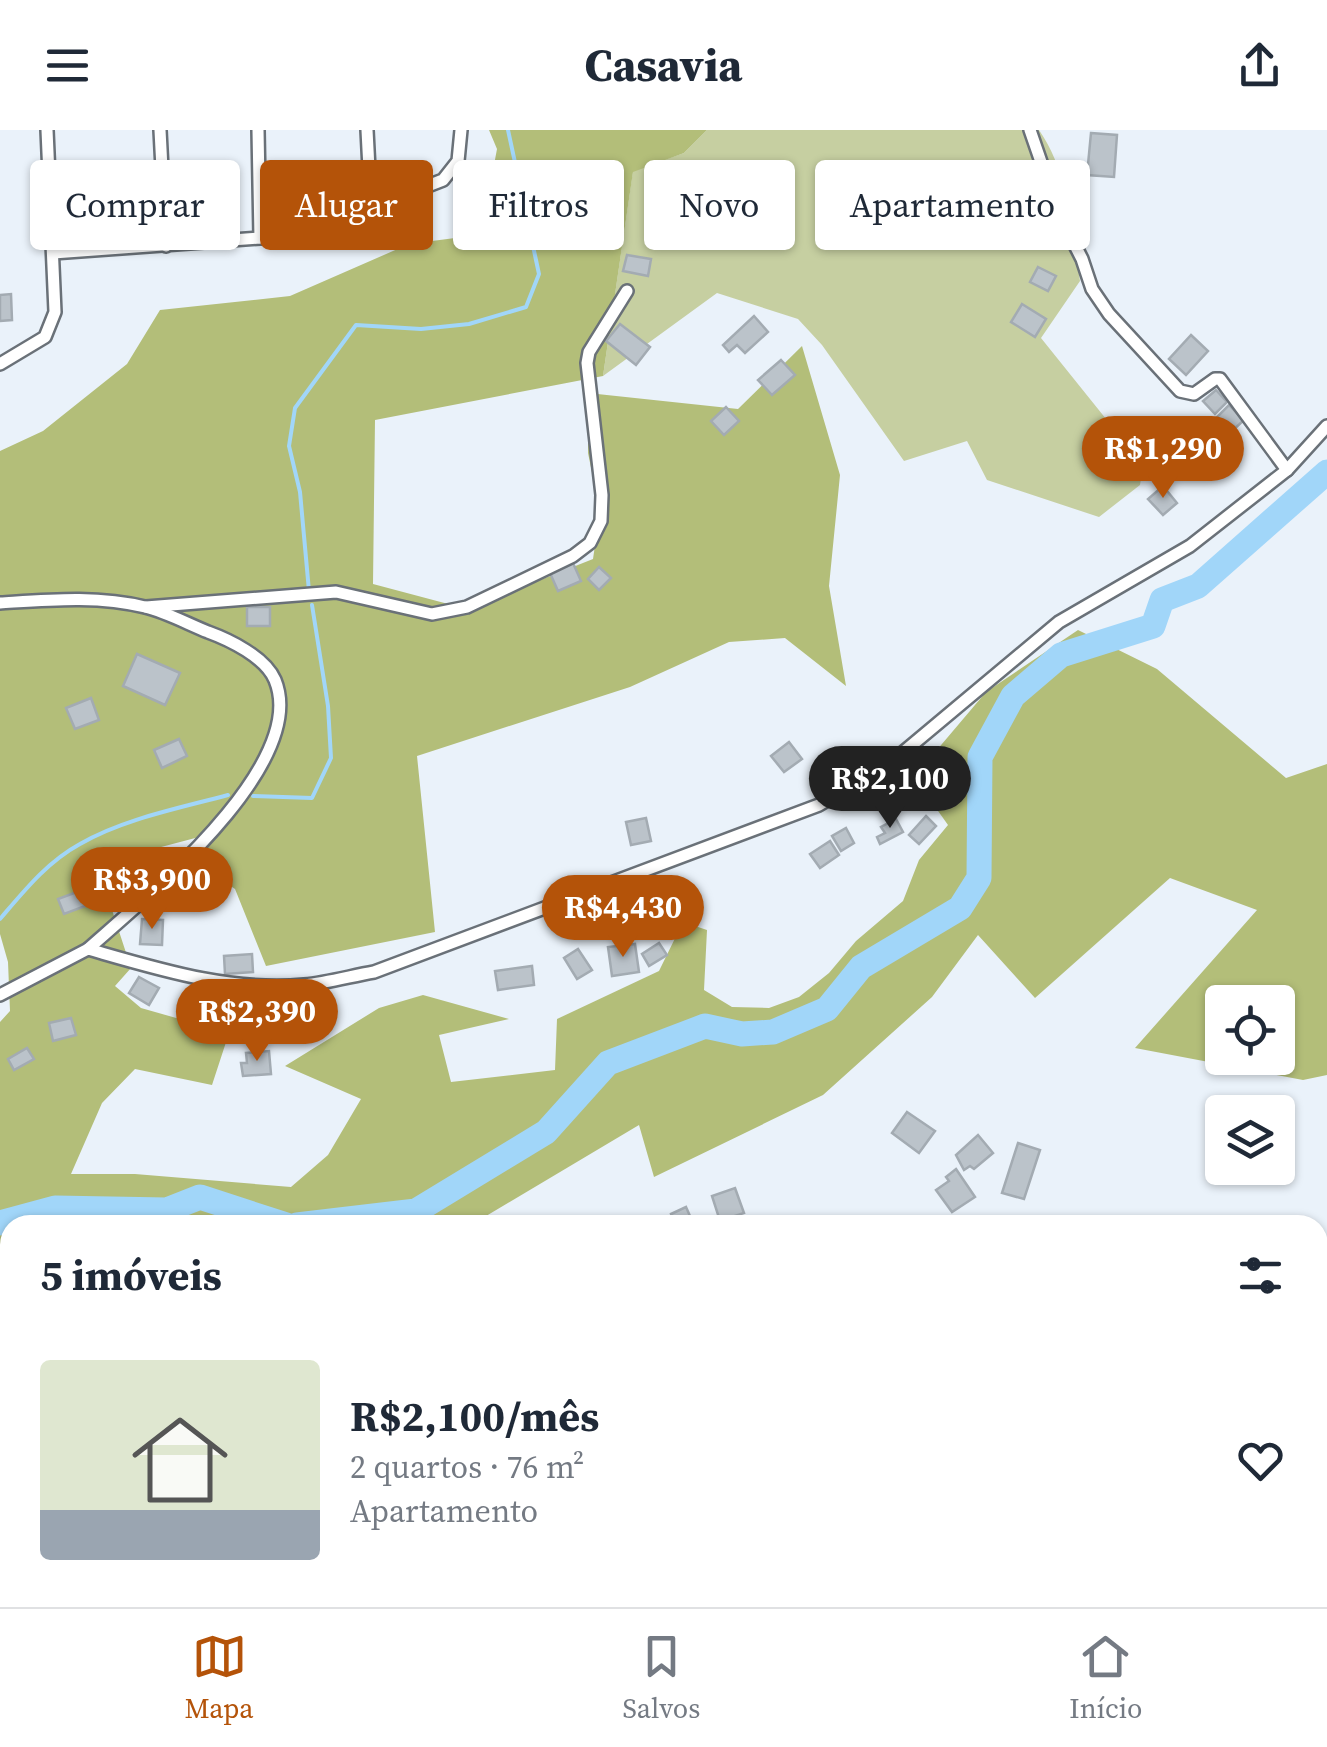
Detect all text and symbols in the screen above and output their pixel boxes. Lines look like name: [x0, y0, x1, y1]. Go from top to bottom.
text: Casavia: [585, 34, 742, 96]
icon: menu: [40, 38, 95, 93]
icon: share: [1232, 38, 1287, 93]
chip: Comprar: [30, 160, 240, 250]
chip: Alugar: [260, 160, 433, 250]
chip: Filtros: [453, 160, 624, 250]
chip: Novo: [644, 160, 795, 250]
chip: Apartamento: [815, 160, 1090, 250]
pin: R$1,290: [1071, 416, 1255, 501]
text: R$1,290: [1104, 426, 1222, 470]
pin: R$2,100: [798, 746, 982, 831]
text: R$2,100: [831, 756, 949, 800]
pin: R$3,900: [60, 847, 244, 932]
text: R$3,900: [93, 857, 211, 901]
pin: R$4,430: [531, 875, 715, 960]
text: R$4,430: [564, 885, 682, 929]
pin: R$2,390: [165, 979, 349, 1064]
map controls: [1205, 985, 1295, 1185]
button: locate: [1205, 985, 1295, 1075]
text: R$2,390: [198, 989, 316, 1033]
button: layers: [1205, 1095, 1295, 1185]
text: 5 imóveis: [40, 1246, 222, 1304]
icon: filters: [1233, 1248, 1288, 1303]
text: R$2,100/mês: [350, 1387, 599, 1445]
icon: home: [120, 1400, 240, 1520]
icon: heart: [1233, 1433, 1288, 1488]
text: 2 quartos · 76 m²: [350, 1445, 584, 1489]
text: Apartamento: [350, 1489, 538, 1533]
tab: Mapa: [185, 1629, 253, 1727]
tab: Salvos: [623, 1629, 700, 1727]
tab: Início: [1069, 1629, 1142, 1727]

